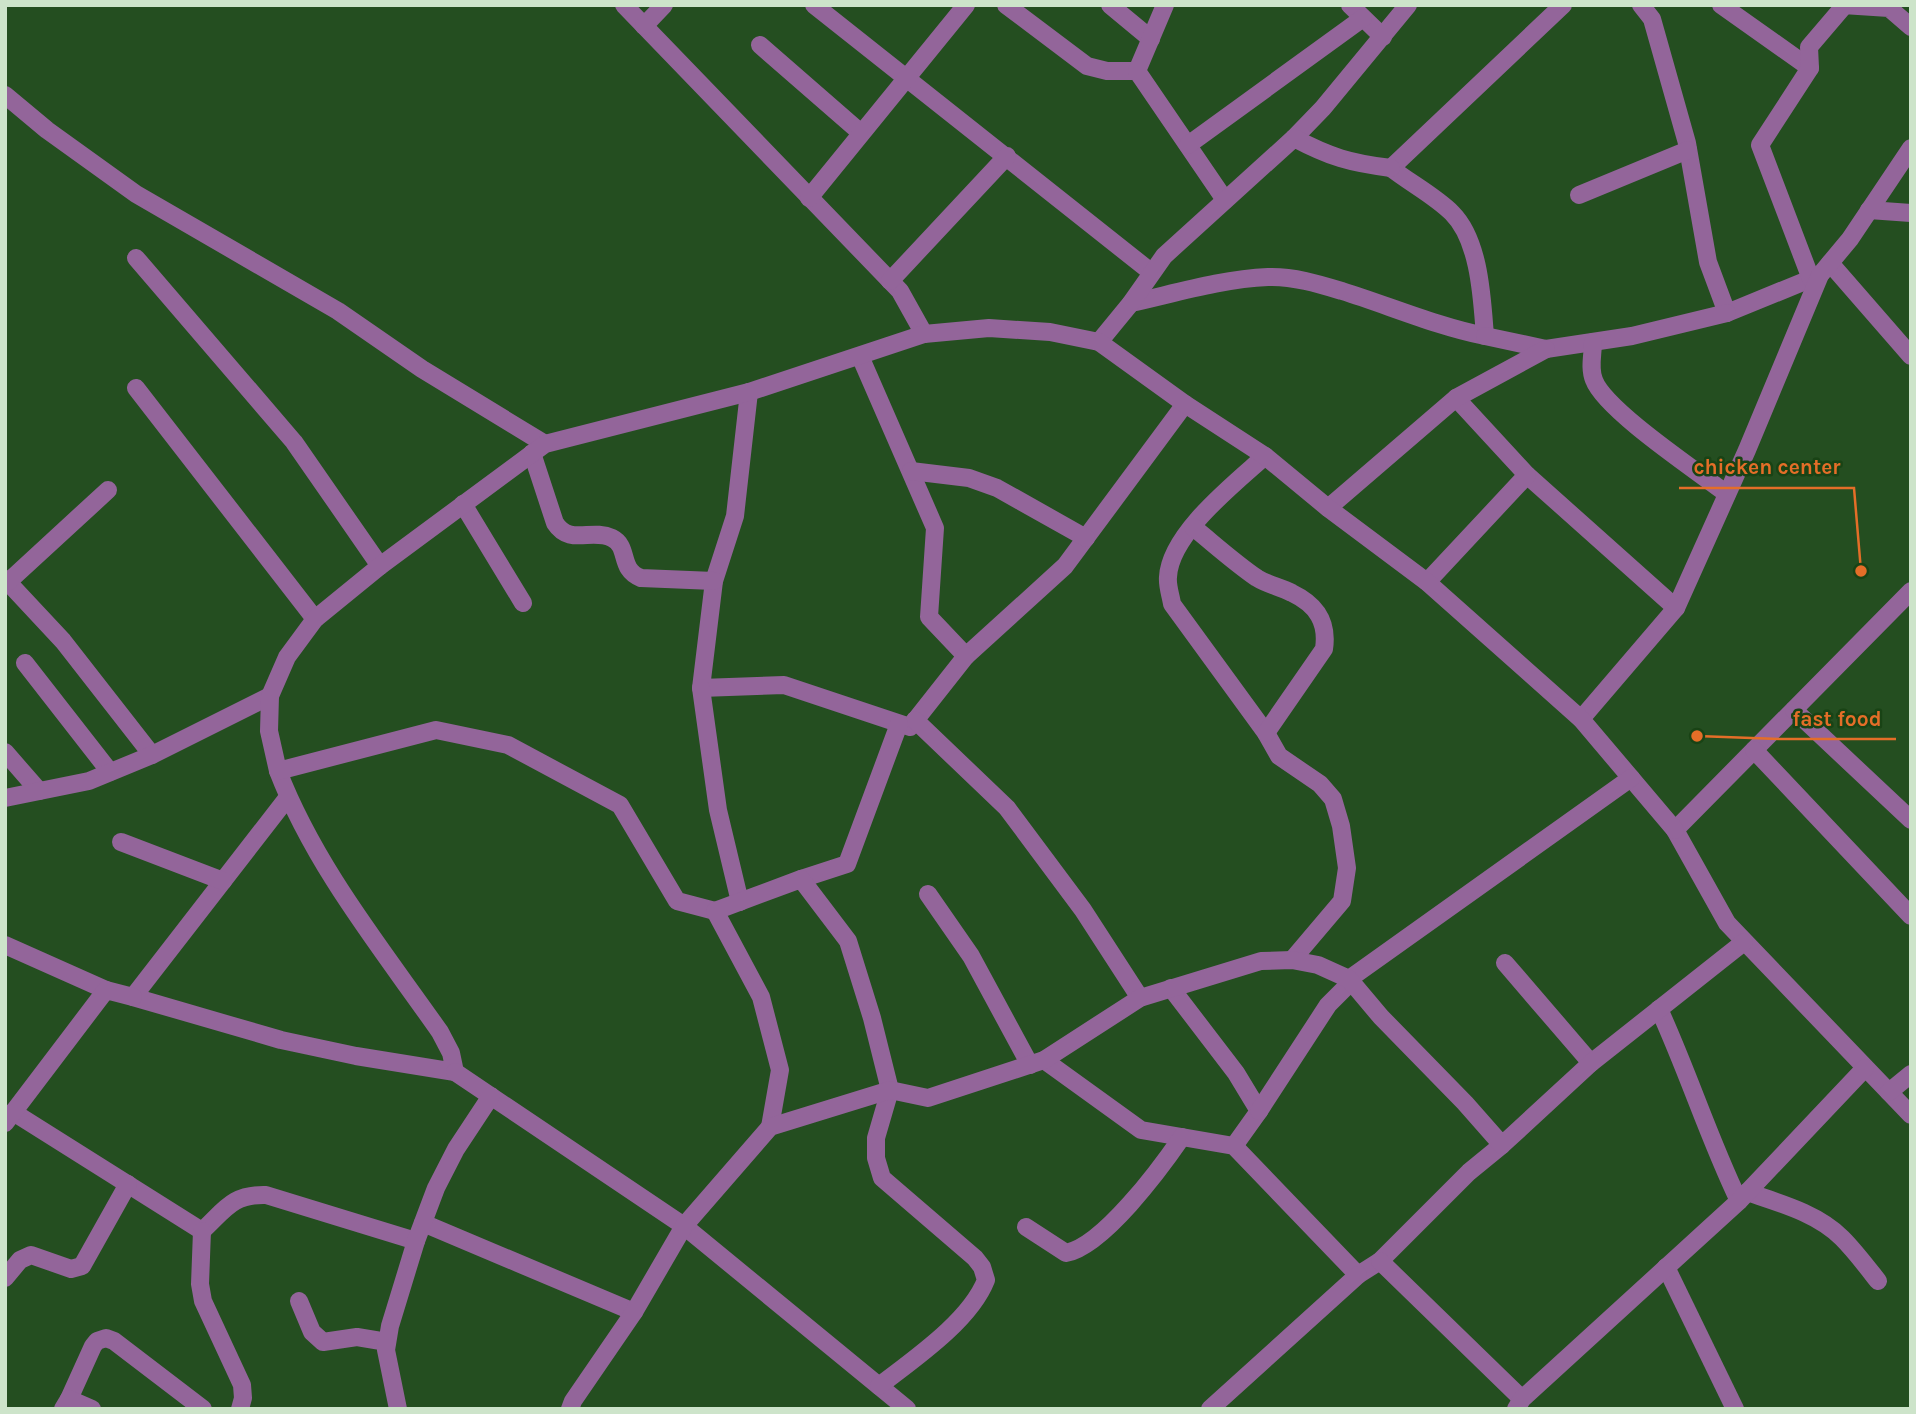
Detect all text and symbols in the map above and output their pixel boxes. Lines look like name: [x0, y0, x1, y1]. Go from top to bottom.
callout: chicken center: [1679, 446, 1854, 488]
text: chicken center: [1693, 455, 1841, 479]
callout: fast food: [1779, 697, 1896, 739]
text: fast food: [1792, 707, 1882, 731]

